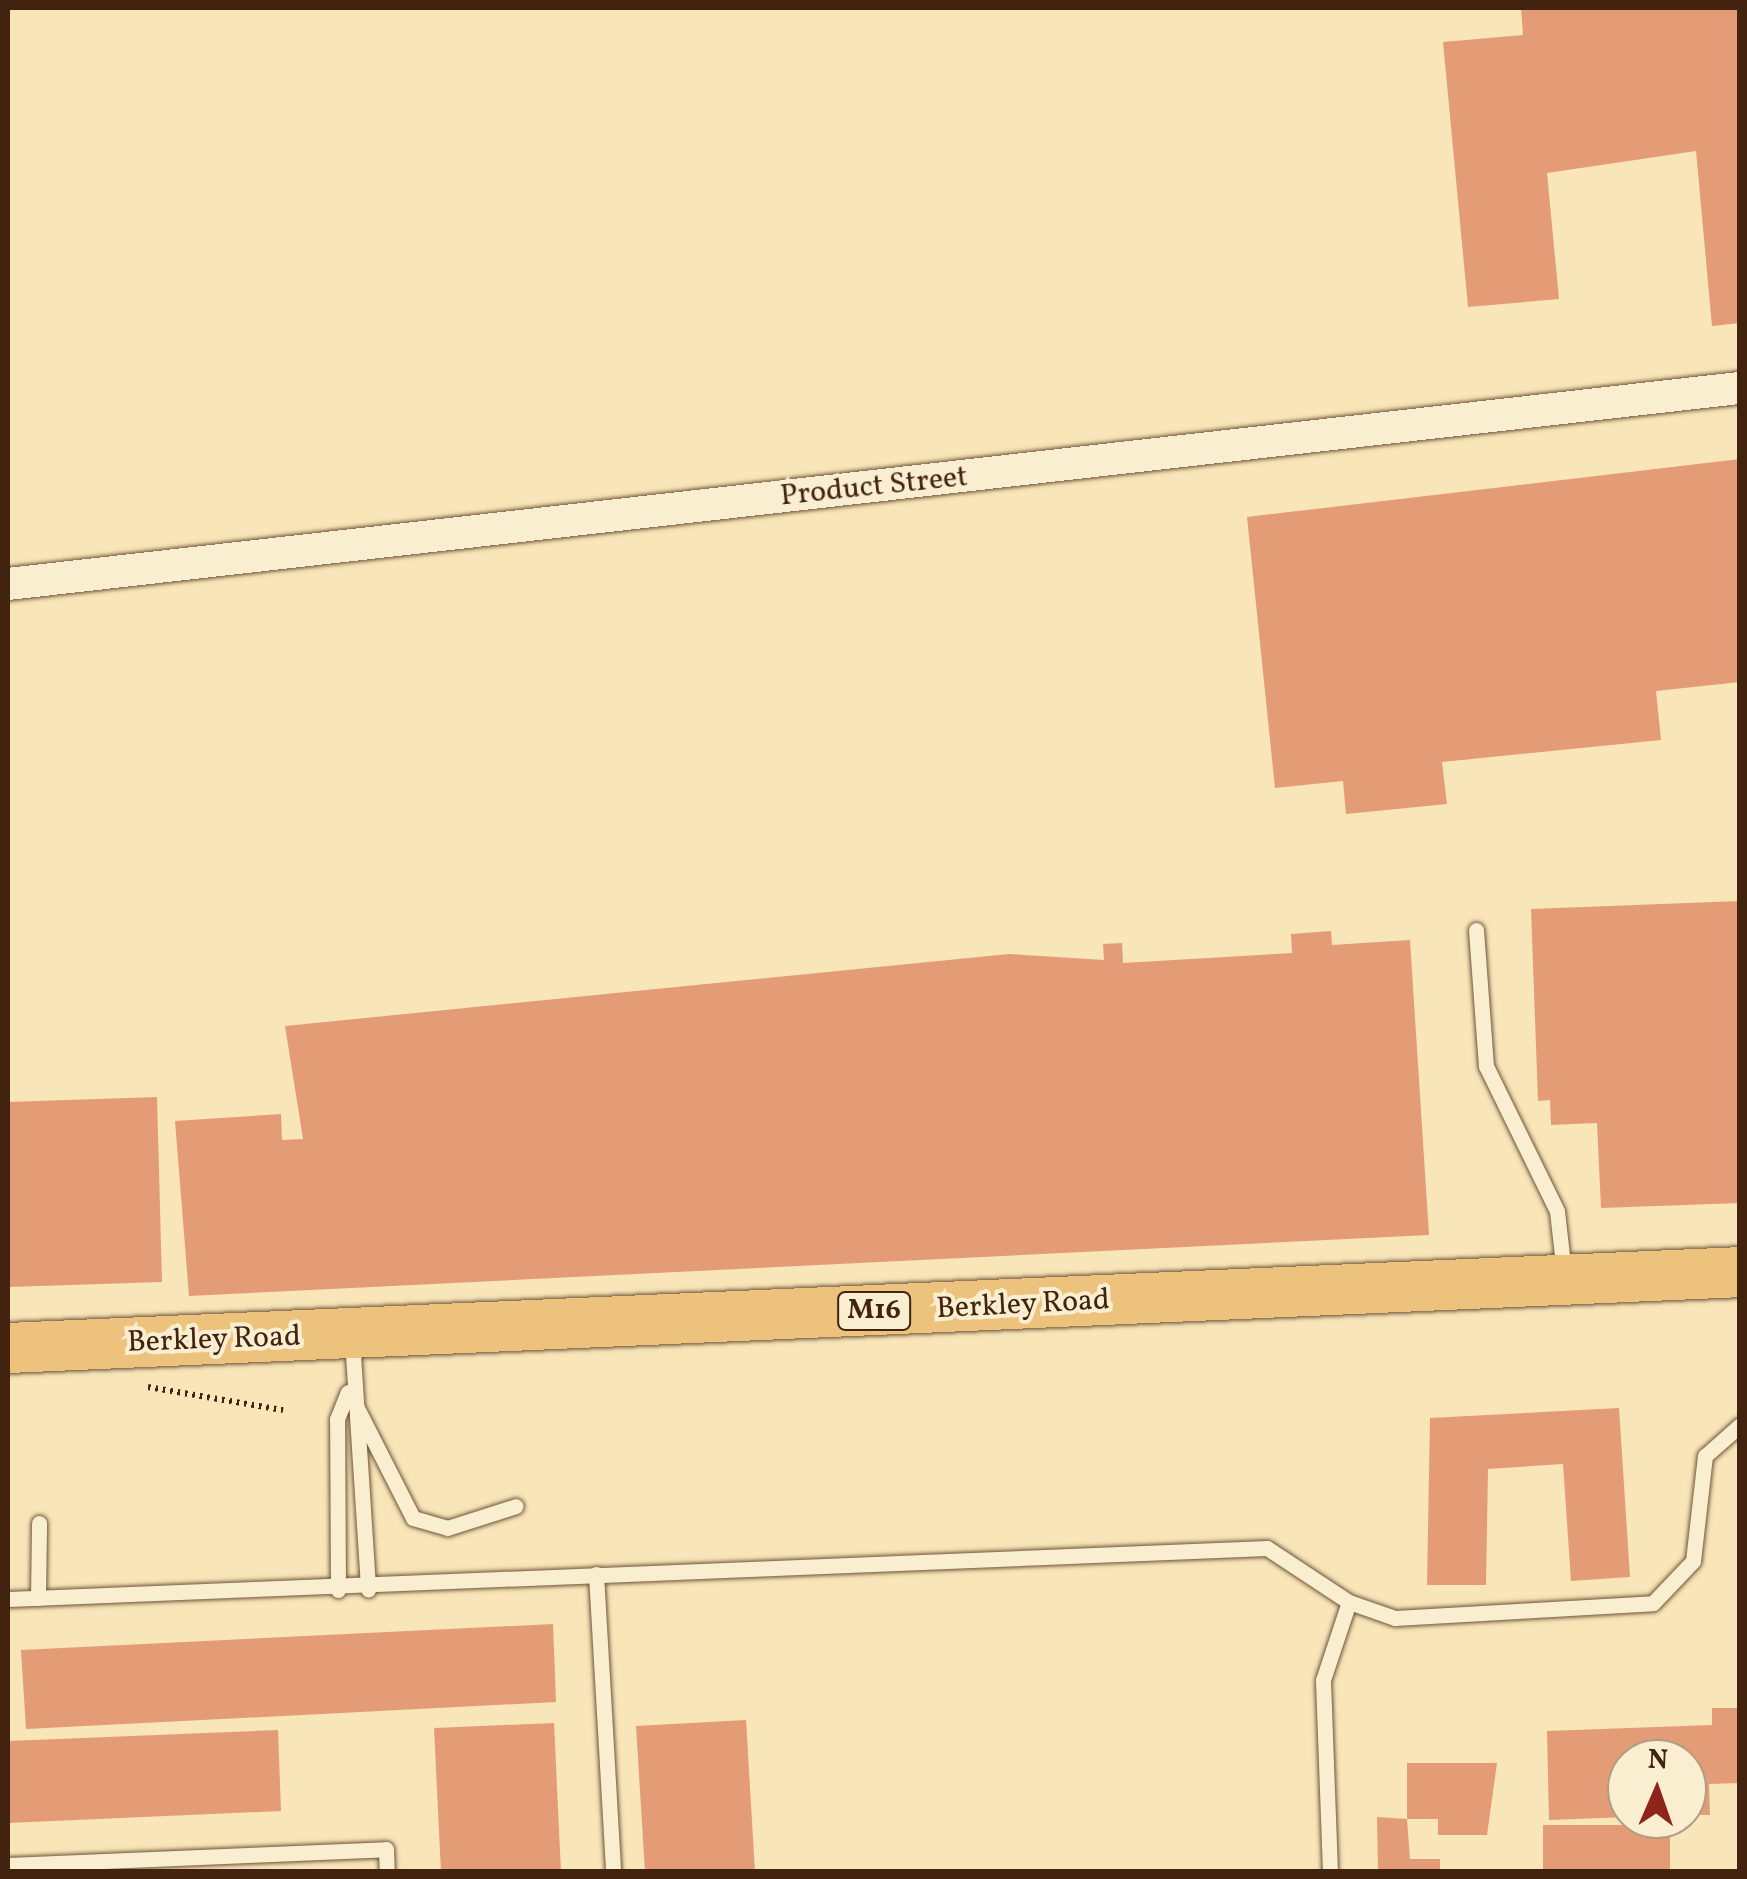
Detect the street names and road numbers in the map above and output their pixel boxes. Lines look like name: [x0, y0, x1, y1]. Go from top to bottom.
street label: Product Street: [778, 459, 970, 515]
street label: Berkley Road: [935, 1282, 1111, 1328]
road number: M16: [836, 1288, 912, 1334]
street label: Berkley Road: [126, 1319, 302, 1361]

